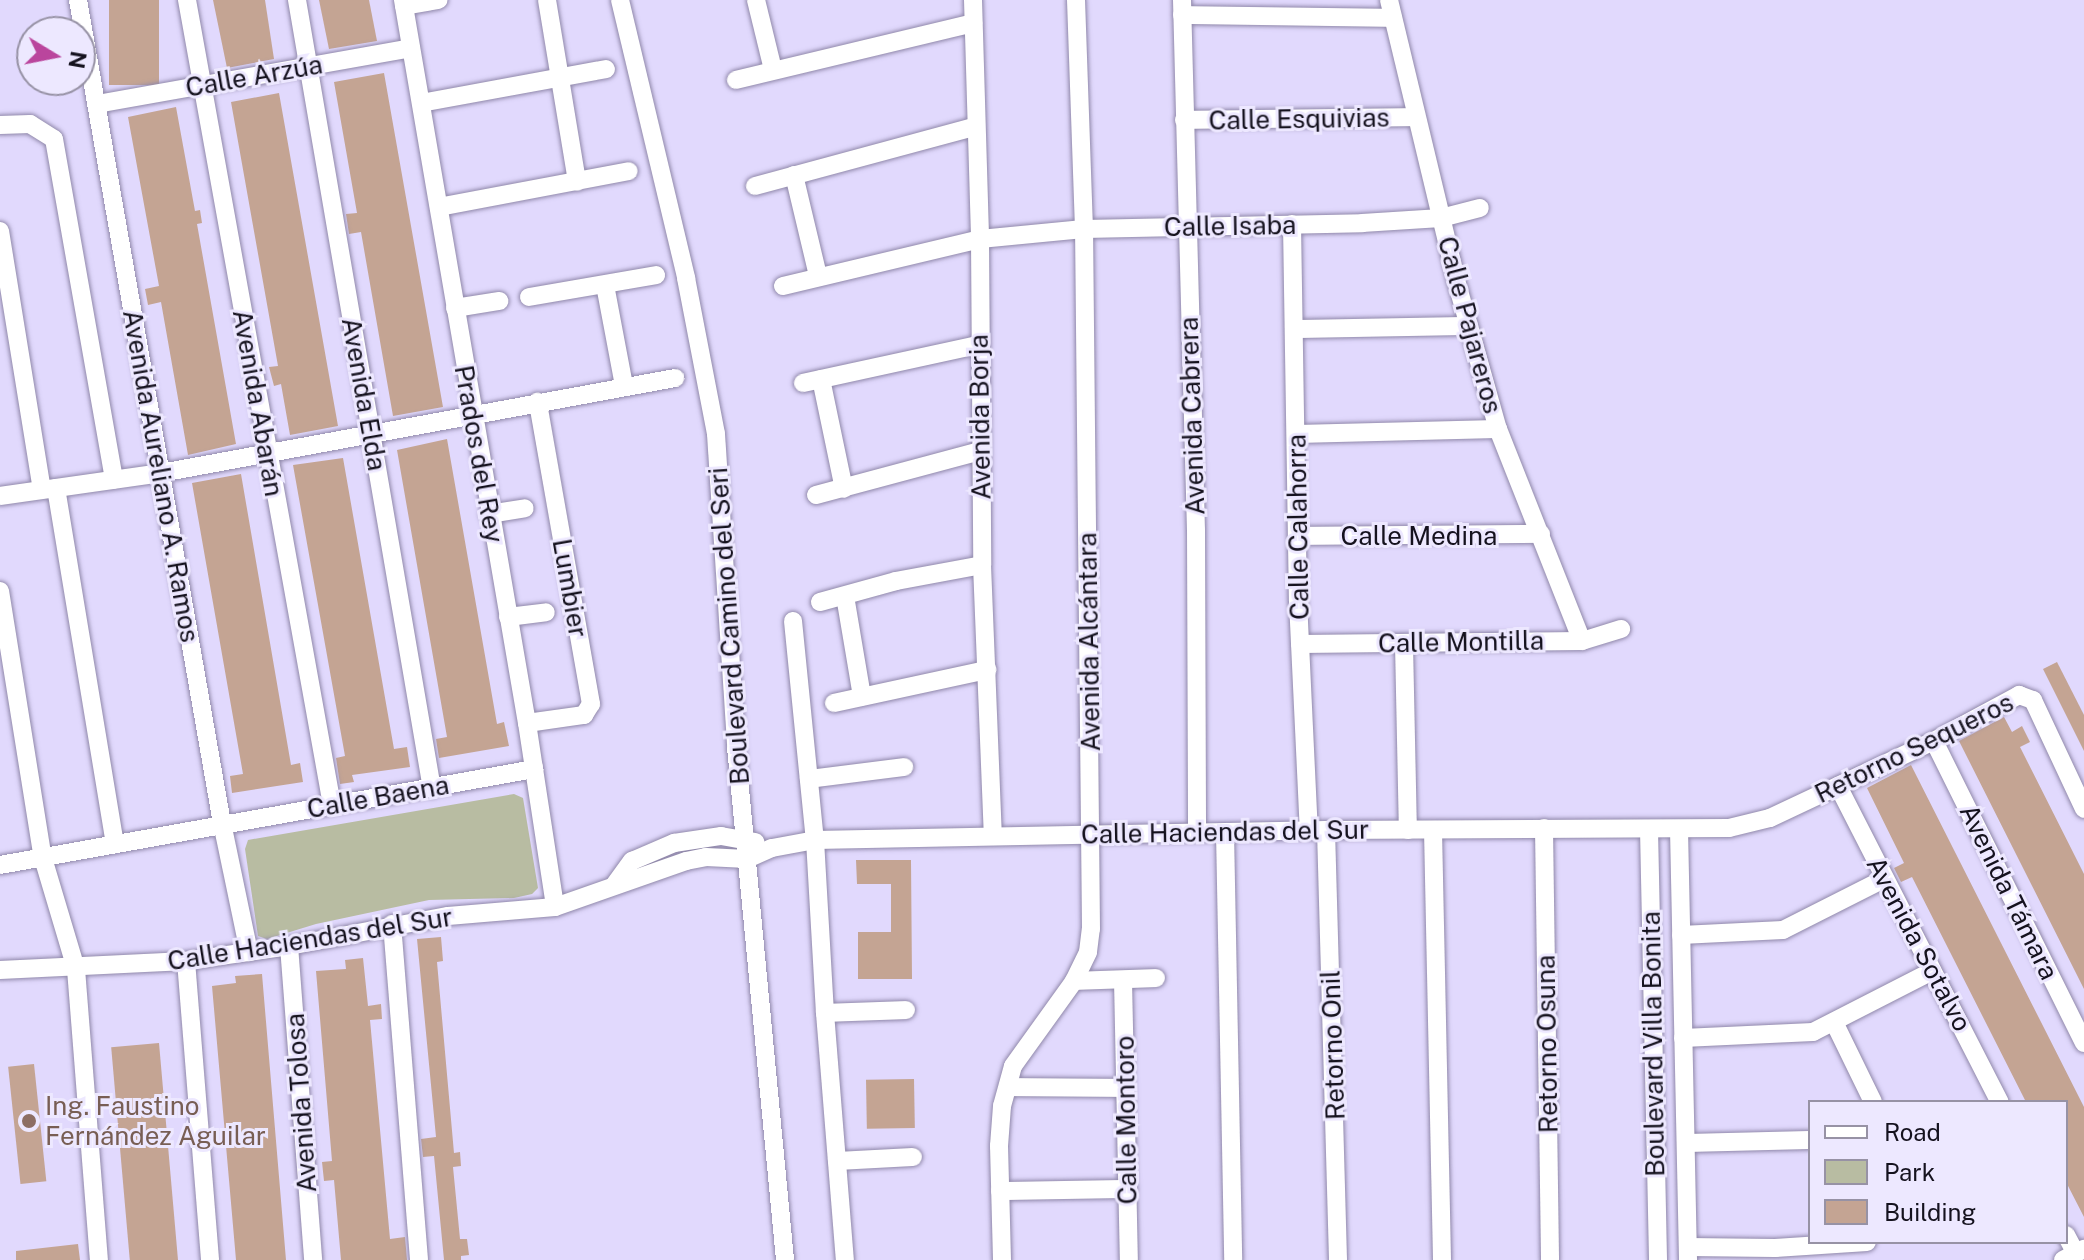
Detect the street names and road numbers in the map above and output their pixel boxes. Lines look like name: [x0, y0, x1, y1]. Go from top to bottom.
street label: Calle Arzúa: [183, 49, 325, 103]
street label: Calle Esquivias: [1208, 102, 1390, 136]
street label: Calle Isaba: [1163, 209, 1297, 243]
street label: Calle Pajareros: [1431, 233, 1509, 417]
street label: Avenida Aureliano A. Ramos: [116, 307, 206, 645]
street label: Avenida Abarán: [226, 307, 290, 499]
street label: Avenida Elda: [335, 315, 393, 473]
street label: Avenida Cabrera: [1173, 316, 1211, 516]
street label: Avenida Borja: [963, 334, 997, 500]
street label: Prados del Rey: [448, 363, 510, 545]
street label: Calle Calahorra: [1281, 434, 1315, 620]
street label: Boulevard Camino del Seri: [702, 466, 756, 786]
street label: Calle Medina: [1340, 520, 1498, 552]
street label: Avenida Alcántara: [1071, 532, 1107, 752]
street label: Lumbier: [546, 536, 594, 640]
street label: Calle Montilla: [1378, 625, 1544, 659]
street label: Retorno Sequeros: [1810, 686, 2018, 810]
street label: Calle Baena: [305, 769, 451, 825]
street label: Avenida Támara: [1953, 799, 2065, 985]
street label: Calle Haciendas del Sur: [1080, 814, 1370, 850]
street label: Avenida Sotalvo: [1860, 851, 1978, 1037]
street label: Calle Haciendas del Sur: [165, 901, 455, 977]
street label: Boulevard Villa Bonita: [1635, 911, 1671, 1177]
street label: Retorno Osuna: [1530, 954, 1564, 1134]
street label: Retorno Onil: [1315, 969, 1351, 1121]
street label: Avenida Tolosa: [279, 1012, 323, 1194]
street label: Calle Montoro: [1109, 1035, 1143, 1205]

